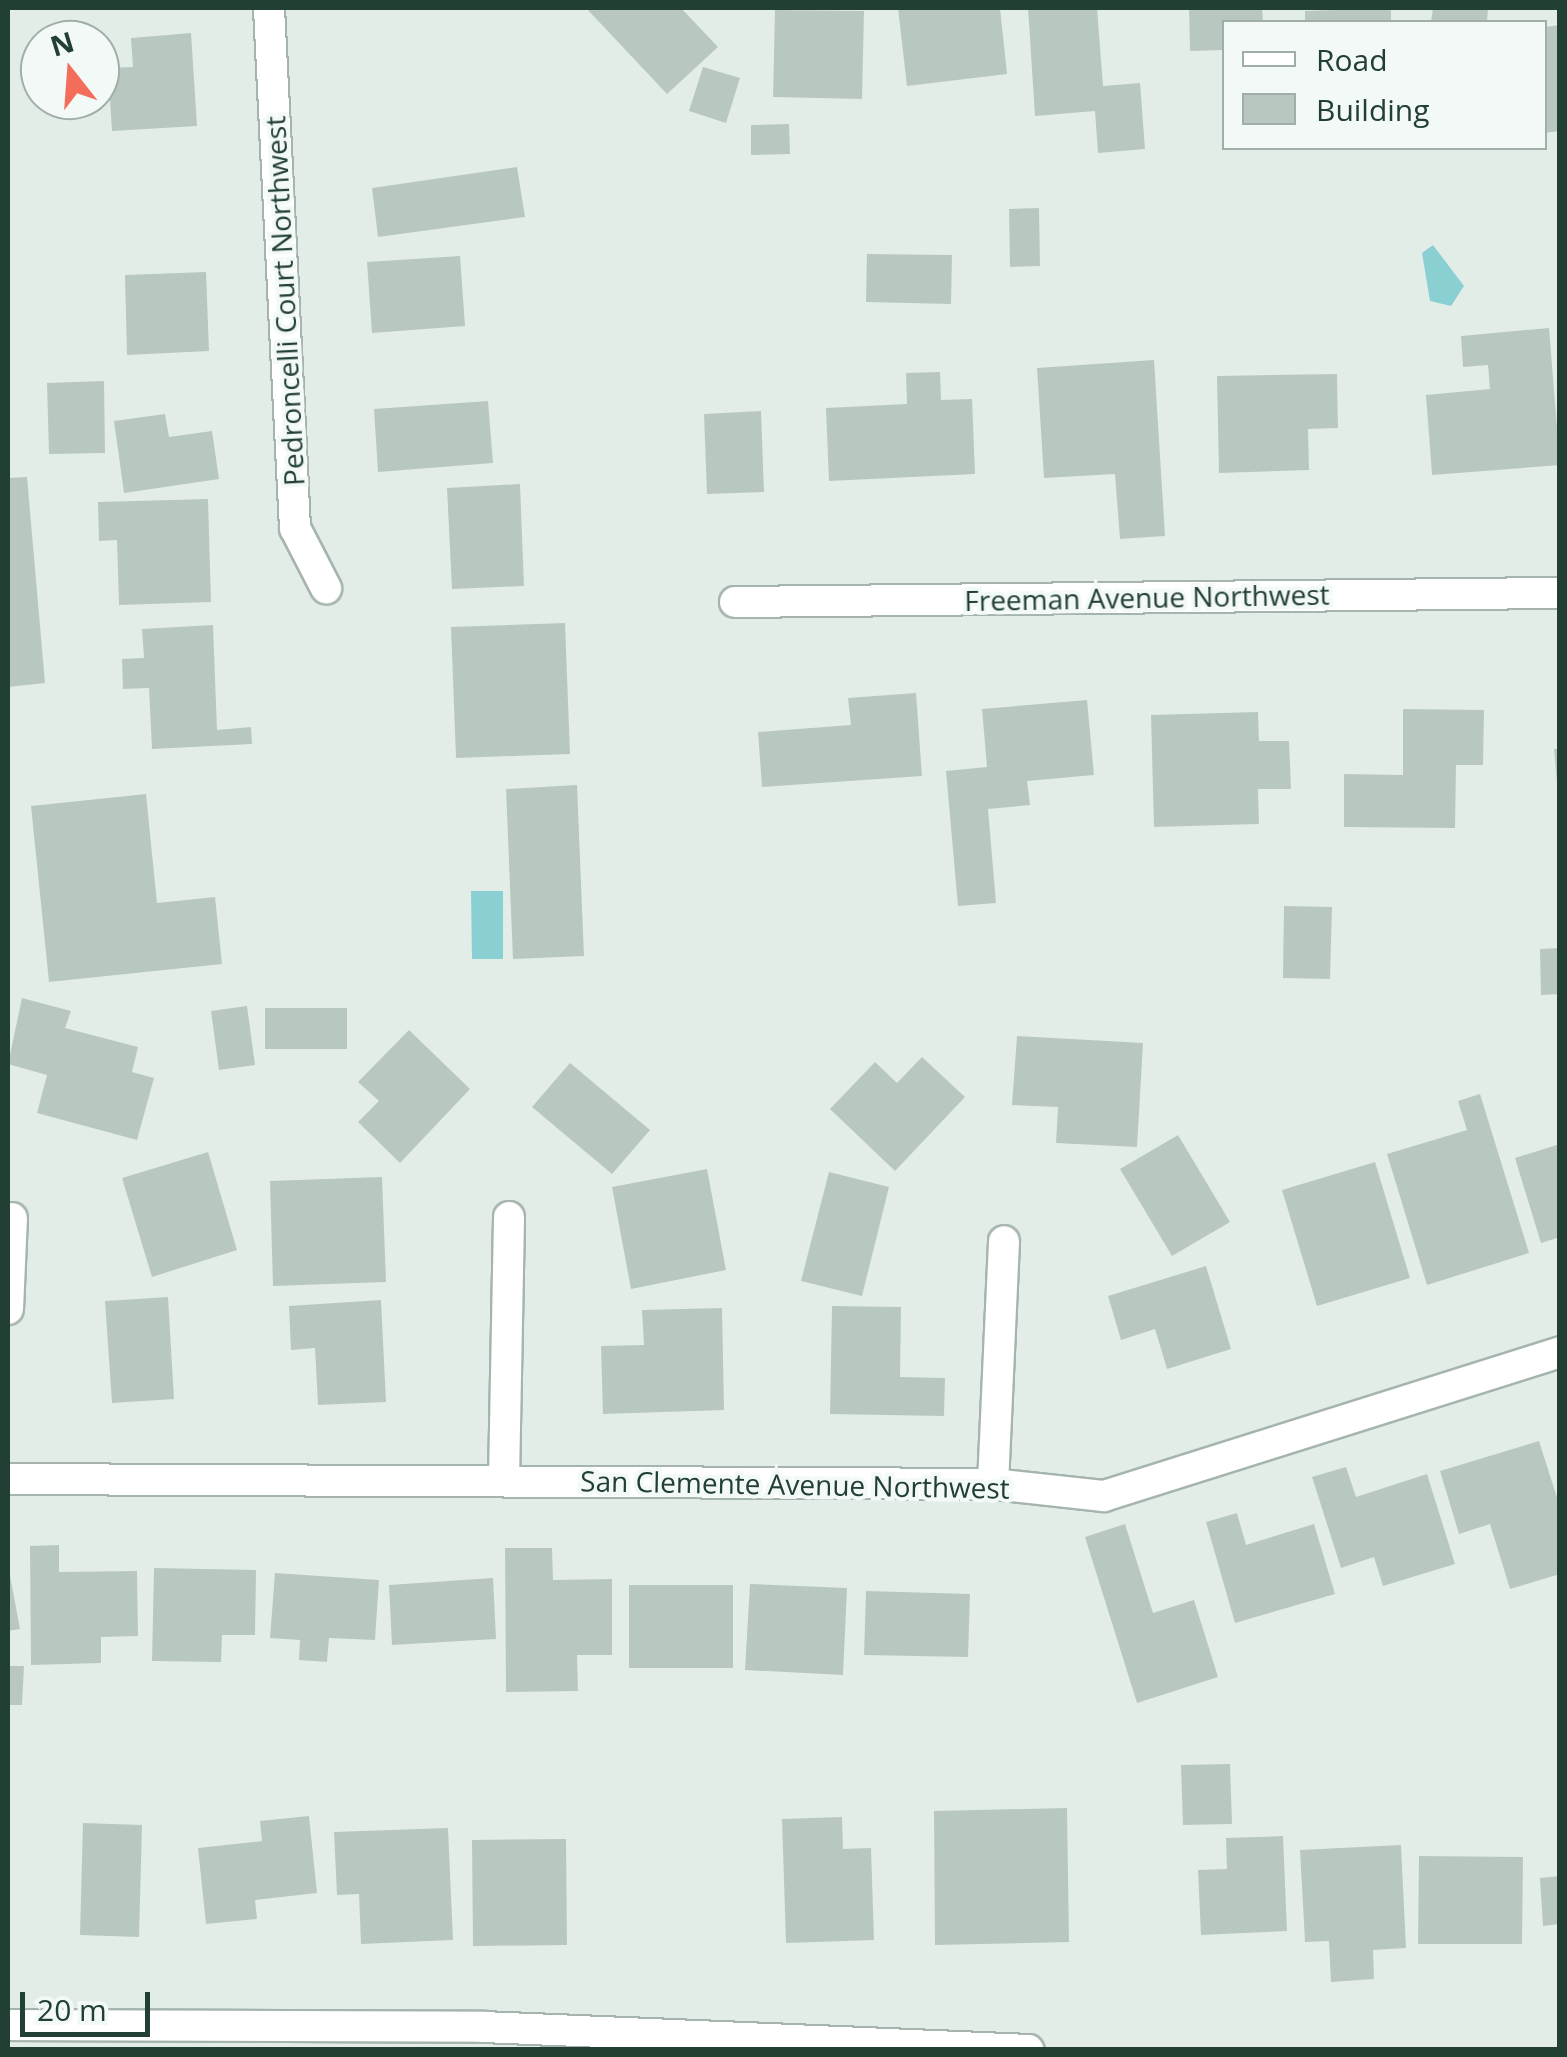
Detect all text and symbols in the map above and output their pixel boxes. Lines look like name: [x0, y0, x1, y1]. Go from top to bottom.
north arrow: [20, 20, 120, 120]
legend: [1222, 20, 1547, 150]
text: N: [45, 22, 78, 65]
text: Road: [1316, 39, 1388, 80]
text: Building: [1316, 89, 1430, 130]
street label: Pedroncelli Court Northwest: [258, 115, 310, 487]
street label: Freeman Avenue Northwest: [964, 577, 1330, 617]
street label: San Clemente Avenue Northwest: [580, 1463, 1010, 1505]
scale bar: [25, 1972, 155, 2034]
text: 20 m: [37, 1989, 107, 2030]

